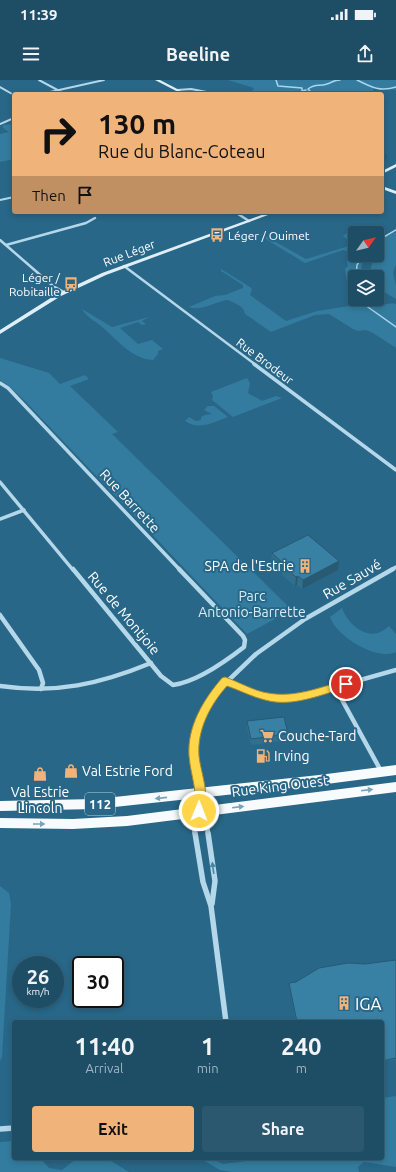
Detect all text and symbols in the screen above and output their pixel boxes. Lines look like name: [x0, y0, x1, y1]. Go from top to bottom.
text: 11:39: [20, 6, 58, 23]
icon: menu: [20, 43, 42, 65]
icon: share: [354, 43, 376, 65]
text: Beeline: [166, 44, 230, 64]
icon: right: [32, 108, 84, 160]
text: 130 m: [98, 108, 176, 139]
text: Rue du Blanc-Coteau: [98, 141, 266, 161]
icon: arrive: [74, 184, 96, 206]
text: Then: [32, 187, 66, 204]
north arrow: [348, 226, 384, 262]
map controls: [348, 226, 384, 306]
bus stop icon: Léger / Ouimet: [209, 227, 225, 243]
place label: Léger / Ouimet: [228, 229, 310, 242]
street label: Rue Léger: [101, 237, 157, 269]
button: layers: [348, 270, 384, 306]
place label: Léger / Robitaille: [9, 271, 61, 298]
bus stop icon: Léger / Robitaille: [63, 276, 79, 292]
street label: Rue Brodeur: [234, 335, 296, 387]
street label: Rue Barrette: [97, 466, 163, 536]
street label: Rue Sauvé: [320, 556, 384, 602]
place label: SPA de l'Estrie: [205, 558, 294, 574]
building icon: SPA de l'Estrie: [297, 558, 313, 574]
street label: Rue de Montjoie: [85, 568, 163, 658]
park label: Parc Antonio-Barrette: [198, 588, 306, 620]
pin: [329, 667, 363, 701]
icon: arrive: [335, 673, 357, 695]
supermarket icon: Couche-Tard: [259, 728, 275, 744]
place label: Couche-Tard: [278, 728, 356, 744]
fuel station icon: Irving: [255, 748, 271, 764]
place label: Irving: [274, 748, 309, 764]
shop icon: Val Estrie Ford: [63, 763, 79, 779]
place label: Val Estrie Ford: [82, 763, 173, 779]
shop icon: Val Estrie Lincoln: [32, 766, 48, 782]
street label: Rue King Ouest: [231, 772, 330, 800]
place label: Val Estrie Lincoln: [11, 784, 69, 816]
one-way arrow: [361, 787, 373, 794]
position arrow: [178, 790, 220, 832]
road number: 112: [85, 793, 115, 815]
one-way arrow: [155, 795, 167, 801]
one-way arrow: [232, 803, 244, 810]
one-way arrow: [33, 821, 46, 827]
one-way arrow: [210, 862, 216, 874]
speed limit sign: 30: [72, 956, 124, 1008]
text: 26: [27, 965, 49, 988]
text: km/h: [26, 986, 50, 997]
place label: IGA: [355, 994, 382, 1013]
building icon: IGA: [336, 995, 352, 1011]
text: 11:40: [74, 1033, 134, 1060]
text: 1: [201, 1033, 214, 1060]
text: 240: [281, 1033, 322, 1060]
text: Arrival: [85, 1061, 123, 1075]
text: min: [197, 1061, 219, 1075]
text: m: [296, 1061, 307, 1075]
button: Exit: [32, 1106, 194, 1152]
button: Share: [202, 1106, 364, 1152]

